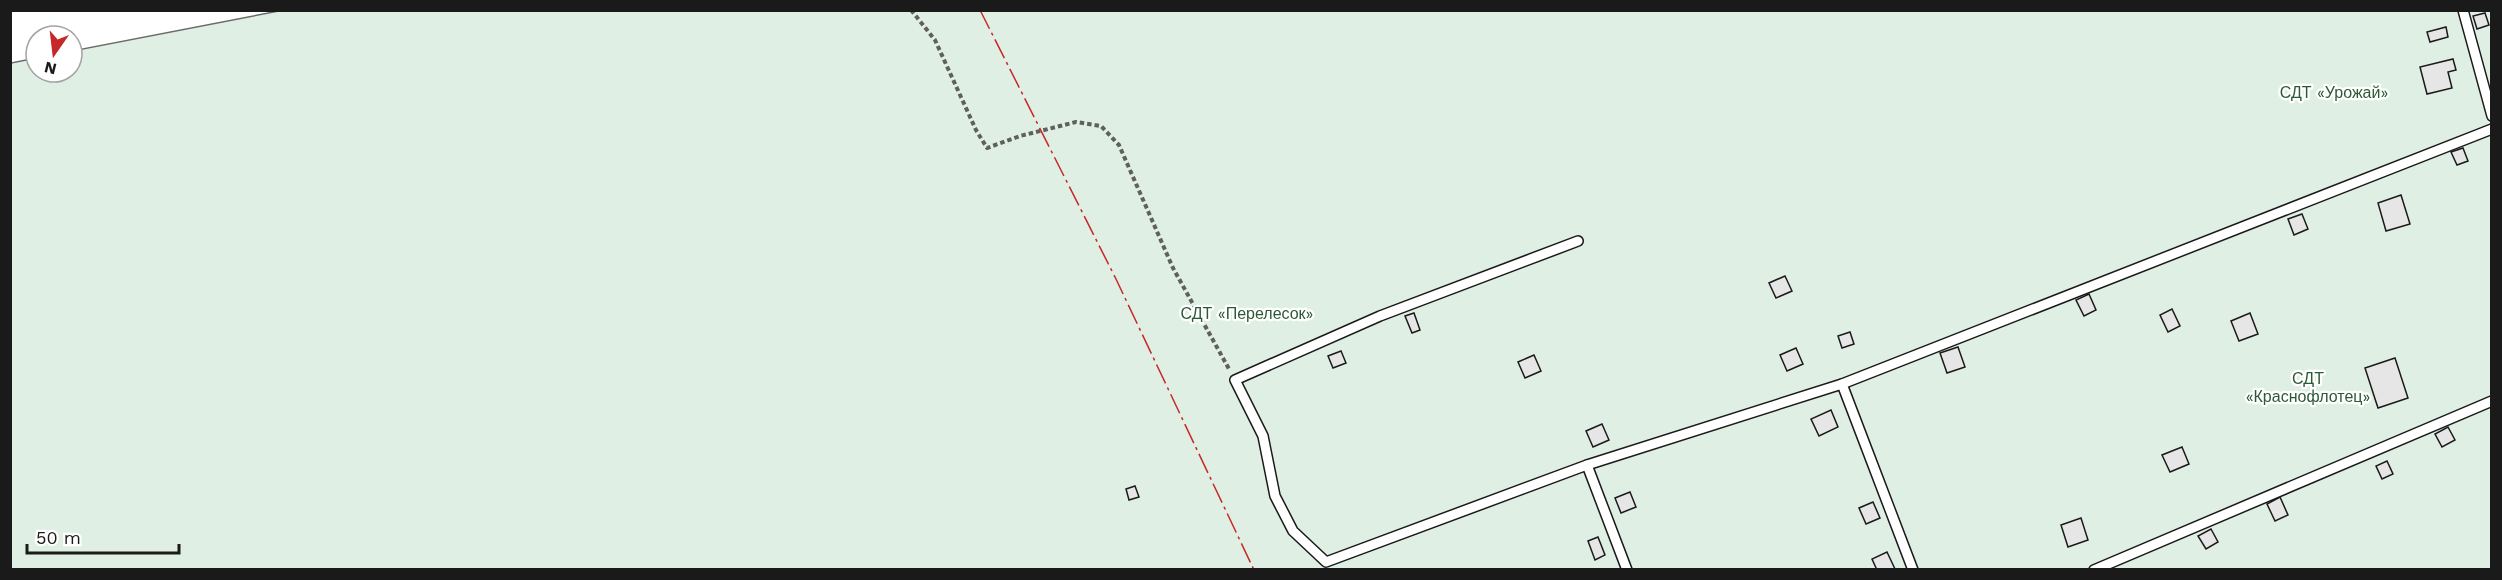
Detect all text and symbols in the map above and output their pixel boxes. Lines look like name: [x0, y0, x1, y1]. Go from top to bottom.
north arrow: [24, 24, 84, 84]
text: N: [42, 57, 59, 79]
park label: СДТ «Урожай»: [2280, 83, 2388, 102]
park label: СДТ «Перелесок»: [1180, 304, 1314, 323]
park label: СДТ «Краснофлотец»: [2246, 369, 2370, 406]
scale bar: [27, 517, 178, 555]
text: 50 m: [36, 527, 81, 548]

